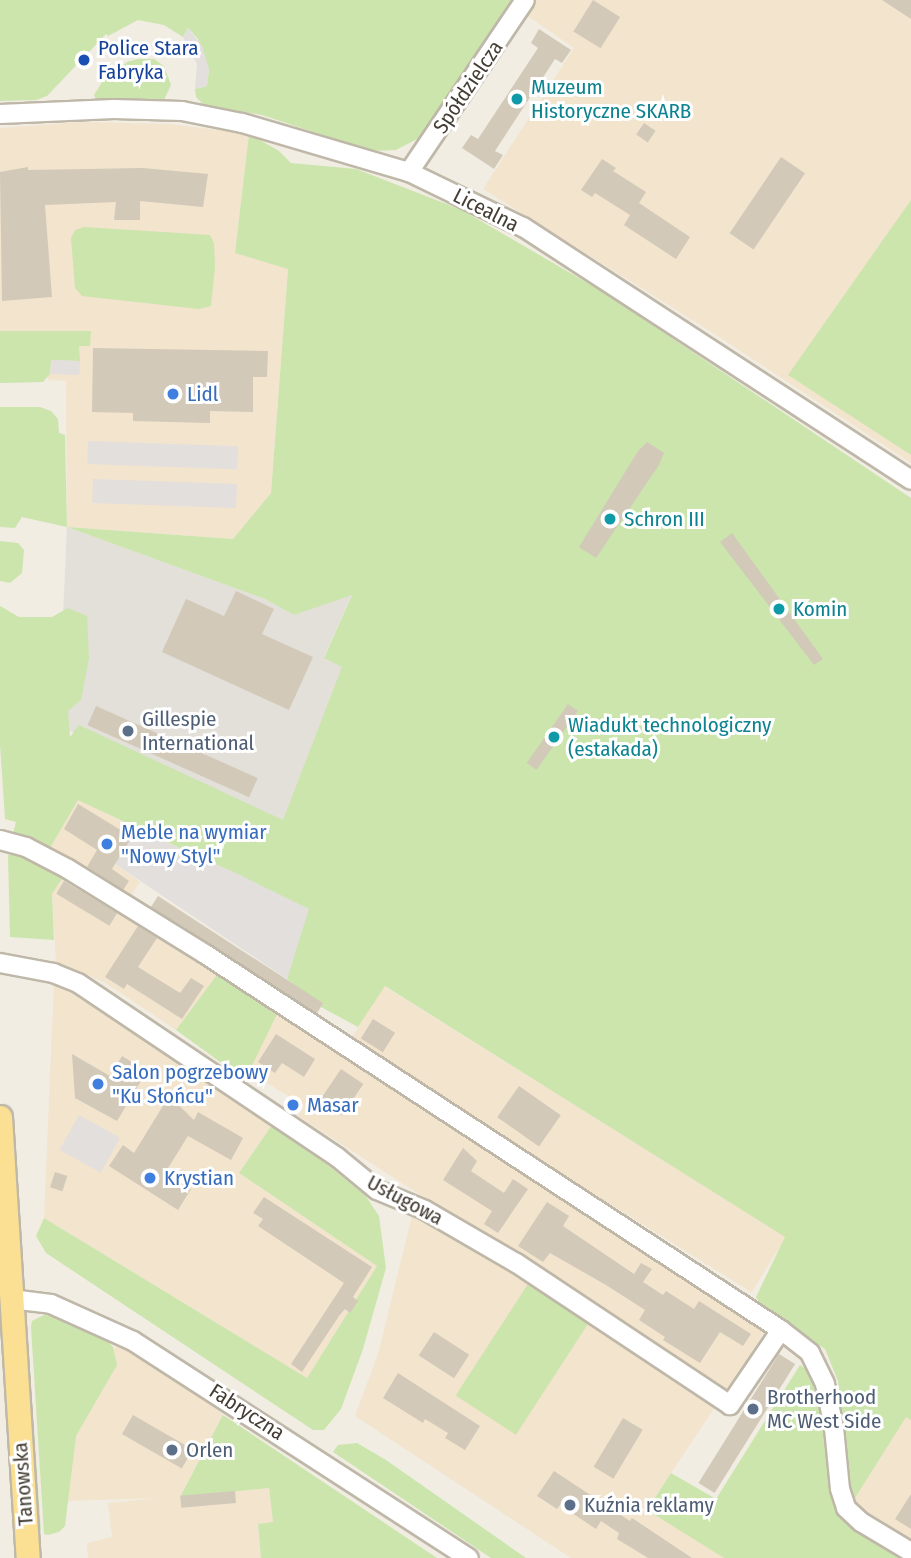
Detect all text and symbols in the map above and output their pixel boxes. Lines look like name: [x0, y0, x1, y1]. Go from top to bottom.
place label: Police Stara Fabryka: [98, 35, 199, 85]
street label: Spółdzielcza: [428, 36, 508, 138]
marker: Police Stara Fabryka: [76, 52, 92, 68]
place label: Muzeum Historyczne SKARB: [531, 74, 691, 124]
marker: Muzeum Historyczne SKARB: [509, 91, 525, 107]
street label: Licealna: [449, 183, 523, 237]
place label: Lidl: [187, 381, 218, 407]
marker: Lidl: [165, 386, 181, 402]
place label: Schron III: [624, 506, 705, 532]
marker: Schron III: [602, 511, 618, 527]
place label: Komin: [793, 596, 847, 622]
marker: Komin: [771, 601, 787, 617]
place label: Gillespie International: [142, 706, 254, 756]
place label: Wiadukt technologiczny (estakada): [568, 712, 771, 762]
marker: Gillespie International: [120, 723, 136, 739]
marker: Wiadukt technologiczny (estakada): [546, 729, 562, 745]
place label: Meble na wymiar "Nowy Styl": [121, 819, 267, 869]
marker: Meble na wymiar "Nowy Styl": [99, 836, 115, 852]
place label: Salon pogrzebowy "Ku Słońcu": [112, 1059, 268, 1109]
marker: Salon pogrzebowy "Ku Słońcu": [90, 1076, 106, 1092]
place label: Masar: [307, 1092, 359, 1118]
marker: Masar: [285, 1097, 301, 1113]
place label: Krystian: [164, 1165, 234, 1191]
marker: Krystian: [142, 1170, 158, 1186]
street label: Usługowa: [363, 1170, 447, 1230]
street label: Fabryczna: [205, 1378, 289, 1446]
place label: Brotherhood MC West Side: [767, 1384, 881, 1434]
marker: Brotherhood MC West Side: [745, 1401, 761, 1417]
place label: Orlen: [186, 1437, 233, 1463]
street label: Tanowska: [8, 1441, 38, 1527]
marker: Orlen: [164, 1442, 180, 1458]
place label: Kuźnia reklamy: [584, 1492, 714, 1518]
marker: Kuźnia reklamy: [562, 1497, 578, 1513]

